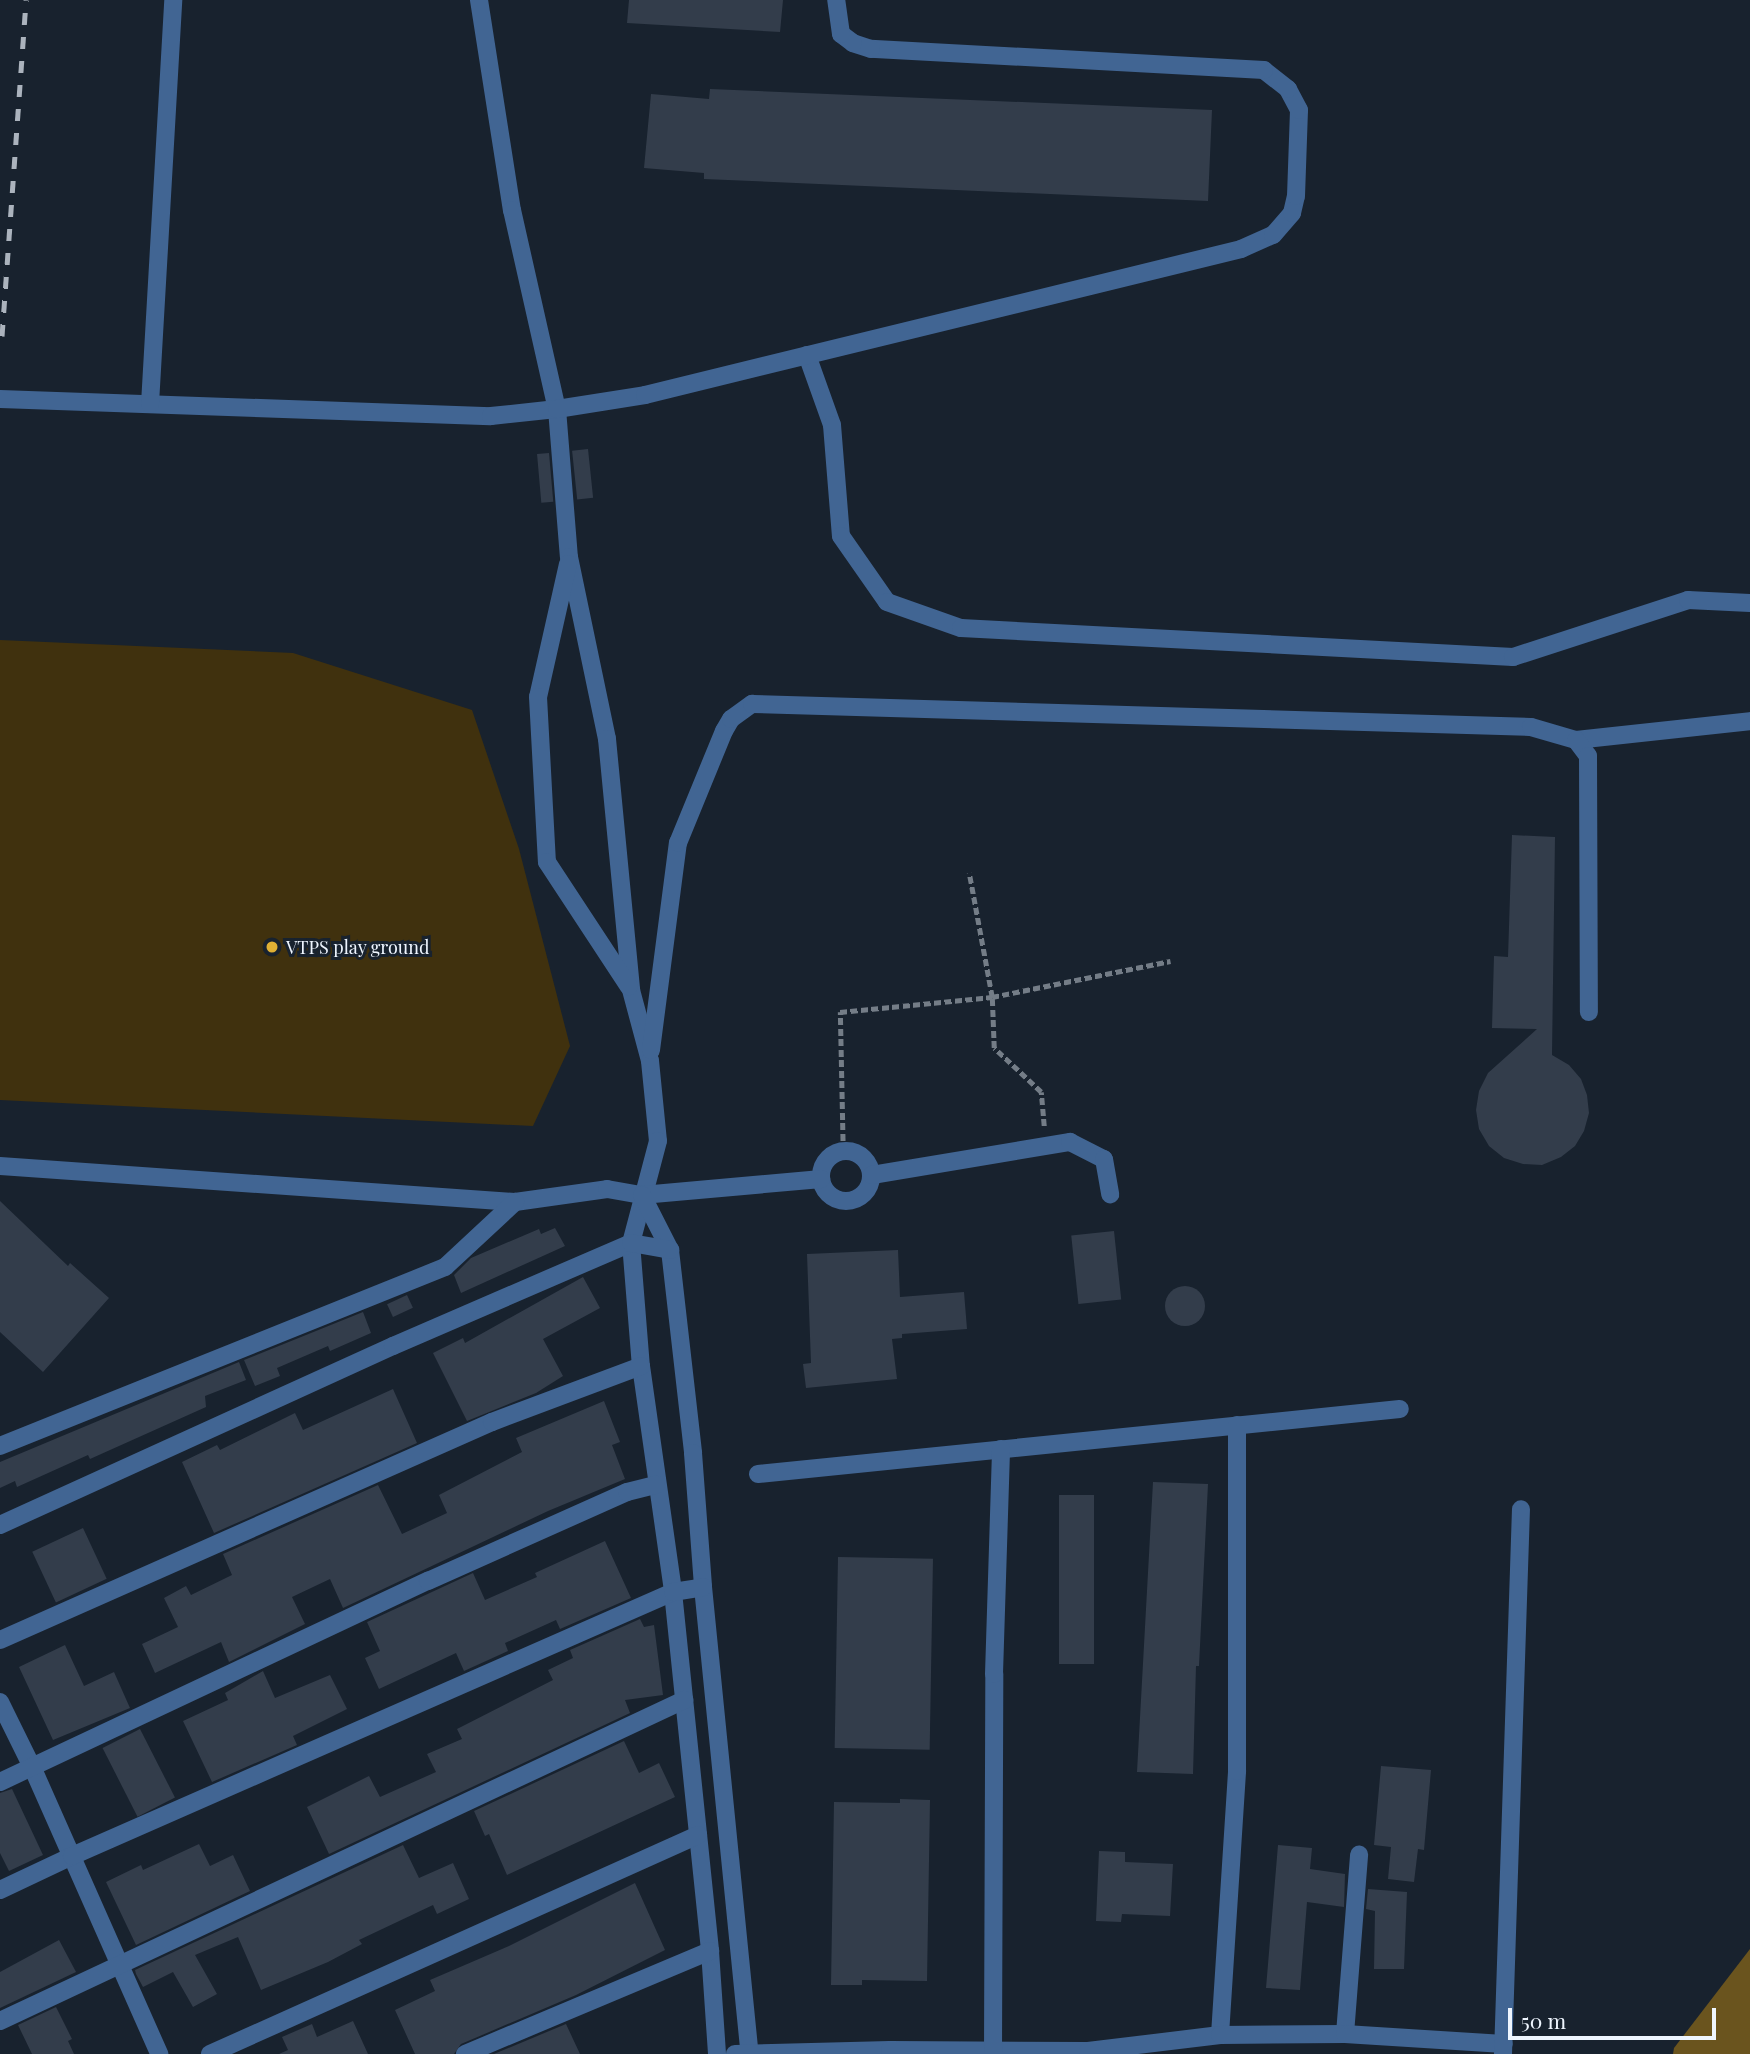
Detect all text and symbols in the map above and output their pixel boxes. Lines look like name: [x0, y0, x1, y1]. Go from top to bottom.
place label: VTPS play ground: [286, 936, 430, 958]
marker: VTPS play ground: [264, 939, 280, 955]
scale bar: [1512, 1994, 1720, 2038]
text: 50 m: [1521, 2006, 1566, 2034]

